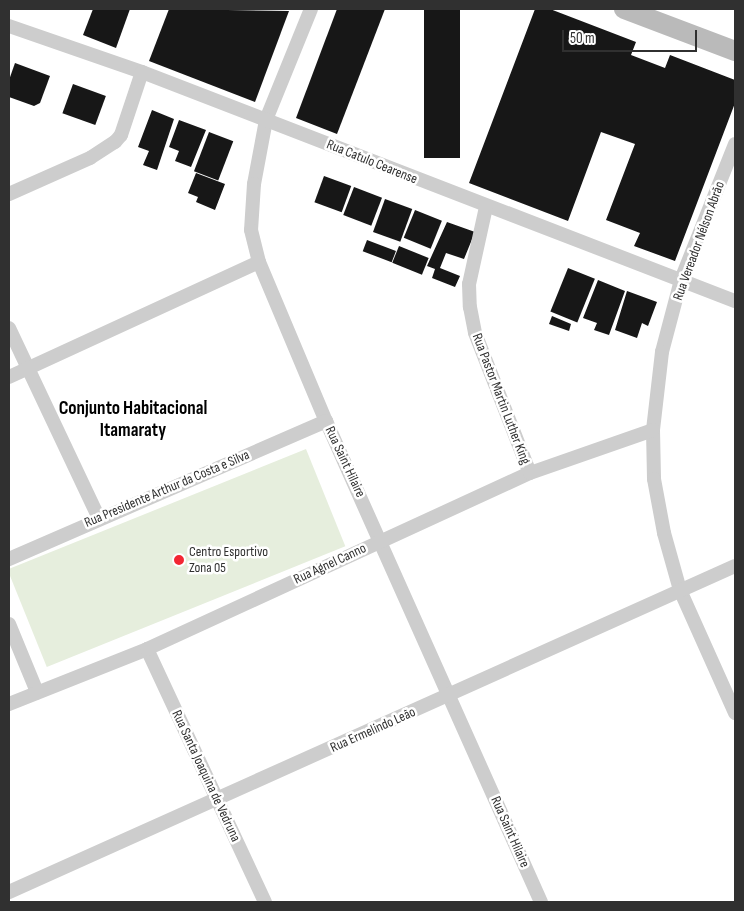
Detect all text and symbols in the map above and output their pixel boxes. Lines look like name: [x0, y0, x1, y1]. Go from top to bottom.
scale bar: [564, 20, 699, 52]
text: 50 m: [570, 29, 595, 48]
street label: Rua Catulo Cearense: [324, 136, 420, 188]
street label: Rua Vereador Nélson Abrão: [670, 179, 728, 303]
street label: Rua Pastor Martin Luther King: [468, 331, 534, 467]
district label: Conjunto Habitacional Itamaraty: [59, 398, 207, 442]
street label: Rua Saint Hilaire: [321, 424, 369, 500]
street label: Rua Presidente Arthur da Costa e Silva: [82, 447, 252, 531]
street label: Rua Agnel Canno: [291, 540, 369, 588]
place label: Centro Esportivo Zona 05: [189, 544, 268, 576]
marker: Centro Esportivo Zona 05: [173, 554, 185, 566]
street label: Rua Ermelindo Leão: [328, 704, 418, 756]
street label: Rua Santa Joaquina de Vedruna: [168, 707, 244, 845]
street label: Rua Saint Hilaire: [487, 794, 533, 870]

